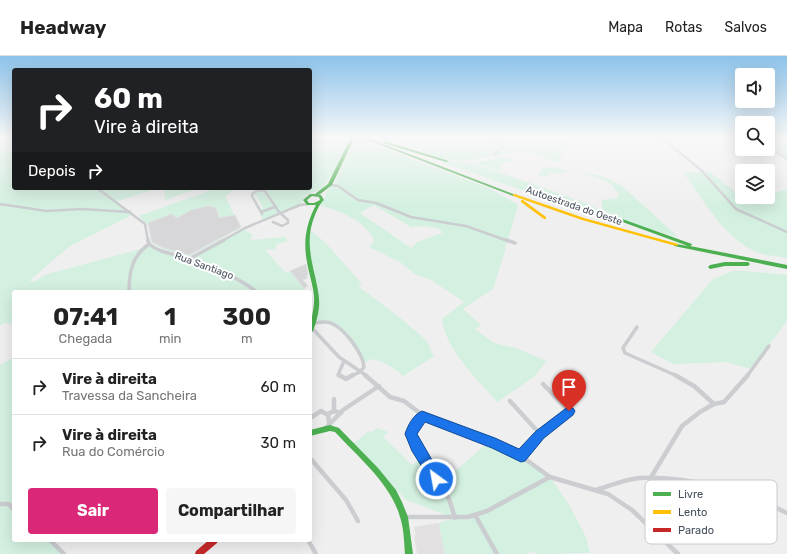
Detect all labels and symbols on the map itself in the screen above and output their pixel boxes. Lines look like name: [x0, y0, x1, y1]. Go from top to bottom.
street label: Autoestrada do Oeste: [524, 184, 624, 228]
street label: Rua Santiago: [173, 250, 235, 282]
pin: [552, 370, 586, 411]
position arrow: [415, 458, 457, 500]
legend: [645, 480, 777, 544]
text: Livre: [678, 488, 703, 501]
text: Lento: [678, 506, 707, 519]
text: Parado: [678, 524, 714, 537]

